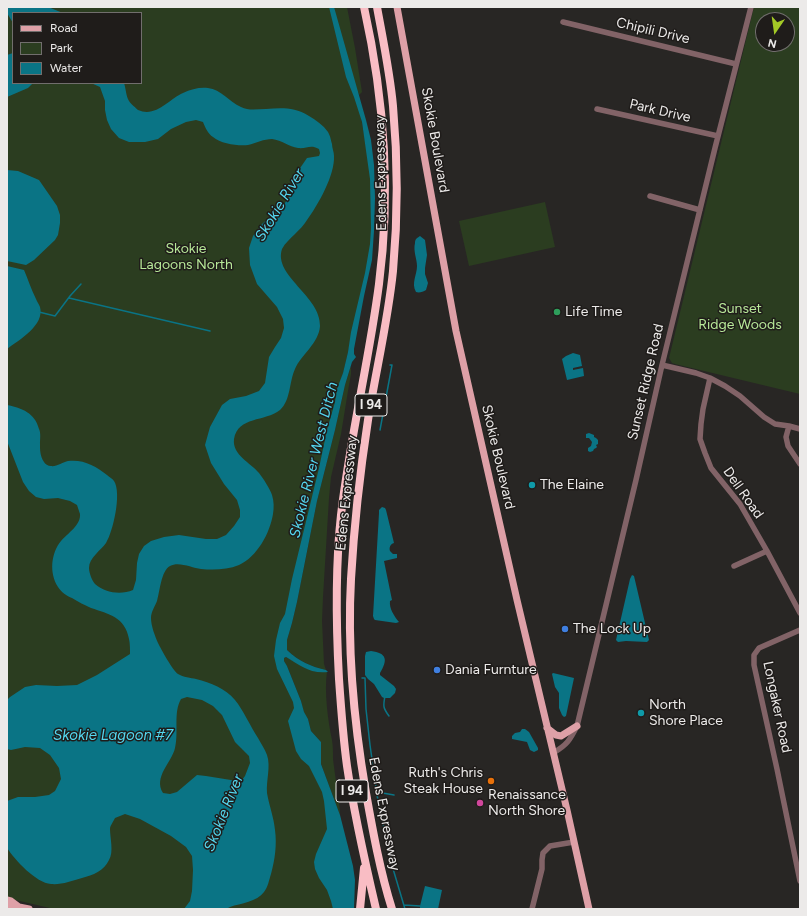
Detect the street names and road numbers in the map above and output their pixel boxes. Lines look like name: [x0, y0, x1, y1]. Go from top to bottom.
street label: Chipili Drive: [615, 14, 691, 48]
street label: Skokie Boulevard: [417, 86, 453, 194]
street label: Park Drive: [628, 96, 692, 126]
street label: Edens Expressway: [372, 115, 390, 231]
street label: Sunset Ridge Road: [624, 322, 668, 442]
road number: I 94: [355, 394, 387, 416]
street label: Skokie Boulevard: [478, 403, 518, 511]
street label: Edens Expressway: [333, 435, 361, 551]
street label: Dell Road: [719, 464, 767, 522]
street label: Longaker Road: [759, 660, 795, 754]
street label: Edens Expressway: [365, 756, 403, 872]
road number: I 94: [336, 780, 368, 802]

